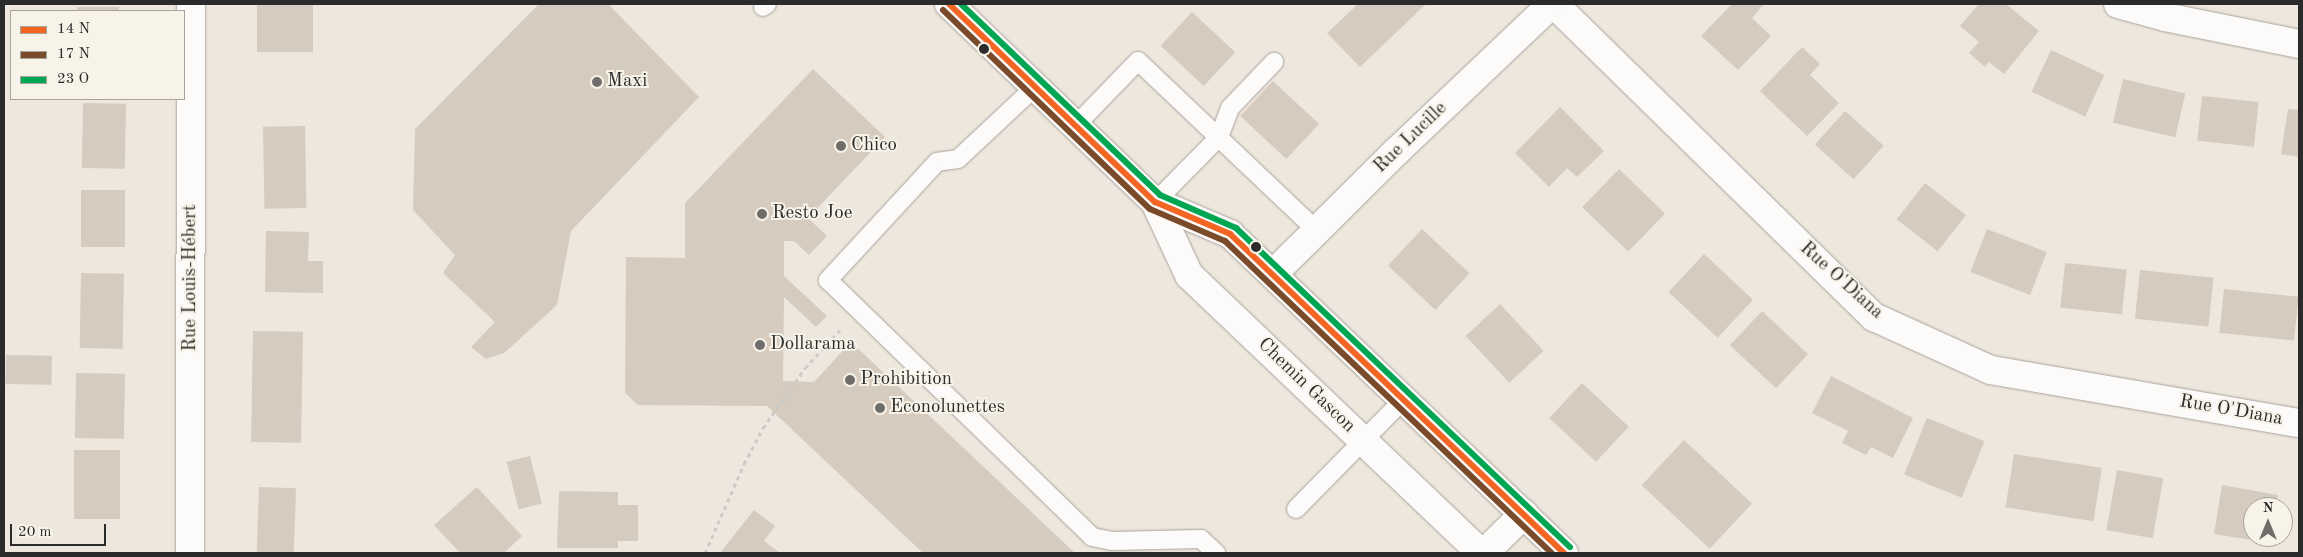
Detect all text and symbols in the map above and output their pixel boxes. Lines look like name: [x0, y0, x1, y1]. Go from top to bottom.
legend: [10, 10, 185, 100]
text: 14 N: [57, 22, 90, 37]
unlabelled marker: [979, 44, 989, 54]
text: 17 N: [57, 47, 90, 62]
place label: Maxi: [607, 71, 647, 93]
text: 23 O: [57, 72, 89, 87]
marker: Maxi: [591, 76, 603, 88]
street label: Rue Lucille: [1370, 97, 1452, 179]
place label: Chico: [851, 135, 897, 157]
marker: Chico: [835, 140, 847, 152]
place label: Resto Joe: [772, 203, 852, 225]
street label: Rue Louis-Hébert: [180, 204, 202, 352]
marker: Resto Joe: [756, 208, 768, 220]
street label: Rue O'Diana: [1794, 238, 1888, 324]
unlabelled marker: [1251, 242, 1261, 252]
place label: Dollarama: [770, 334, 856, 356]
street label: Chemin Gascon: [1252, 334, 1360, 438]
marker: Dollarama: [754, 339, 766, 351]
place label: Prohibition: [860, 369, 952, 391]
marker: Prohibition: [844, 374, 856, 386]
street label: Rue O'Diana: [2177, 391, 2285, 431]
place label: Econolunettes: [890, 397, 1005, 419]
marker: Econolunettes: [874, 402, 886, 414]
north arrow: [2243, 497, 2293, 547]
text: N: [2263, 501, 2273, 515]
scale bar: [12, 514, 109, 546]
text: 20 m: [18, 525, 52, 540]

